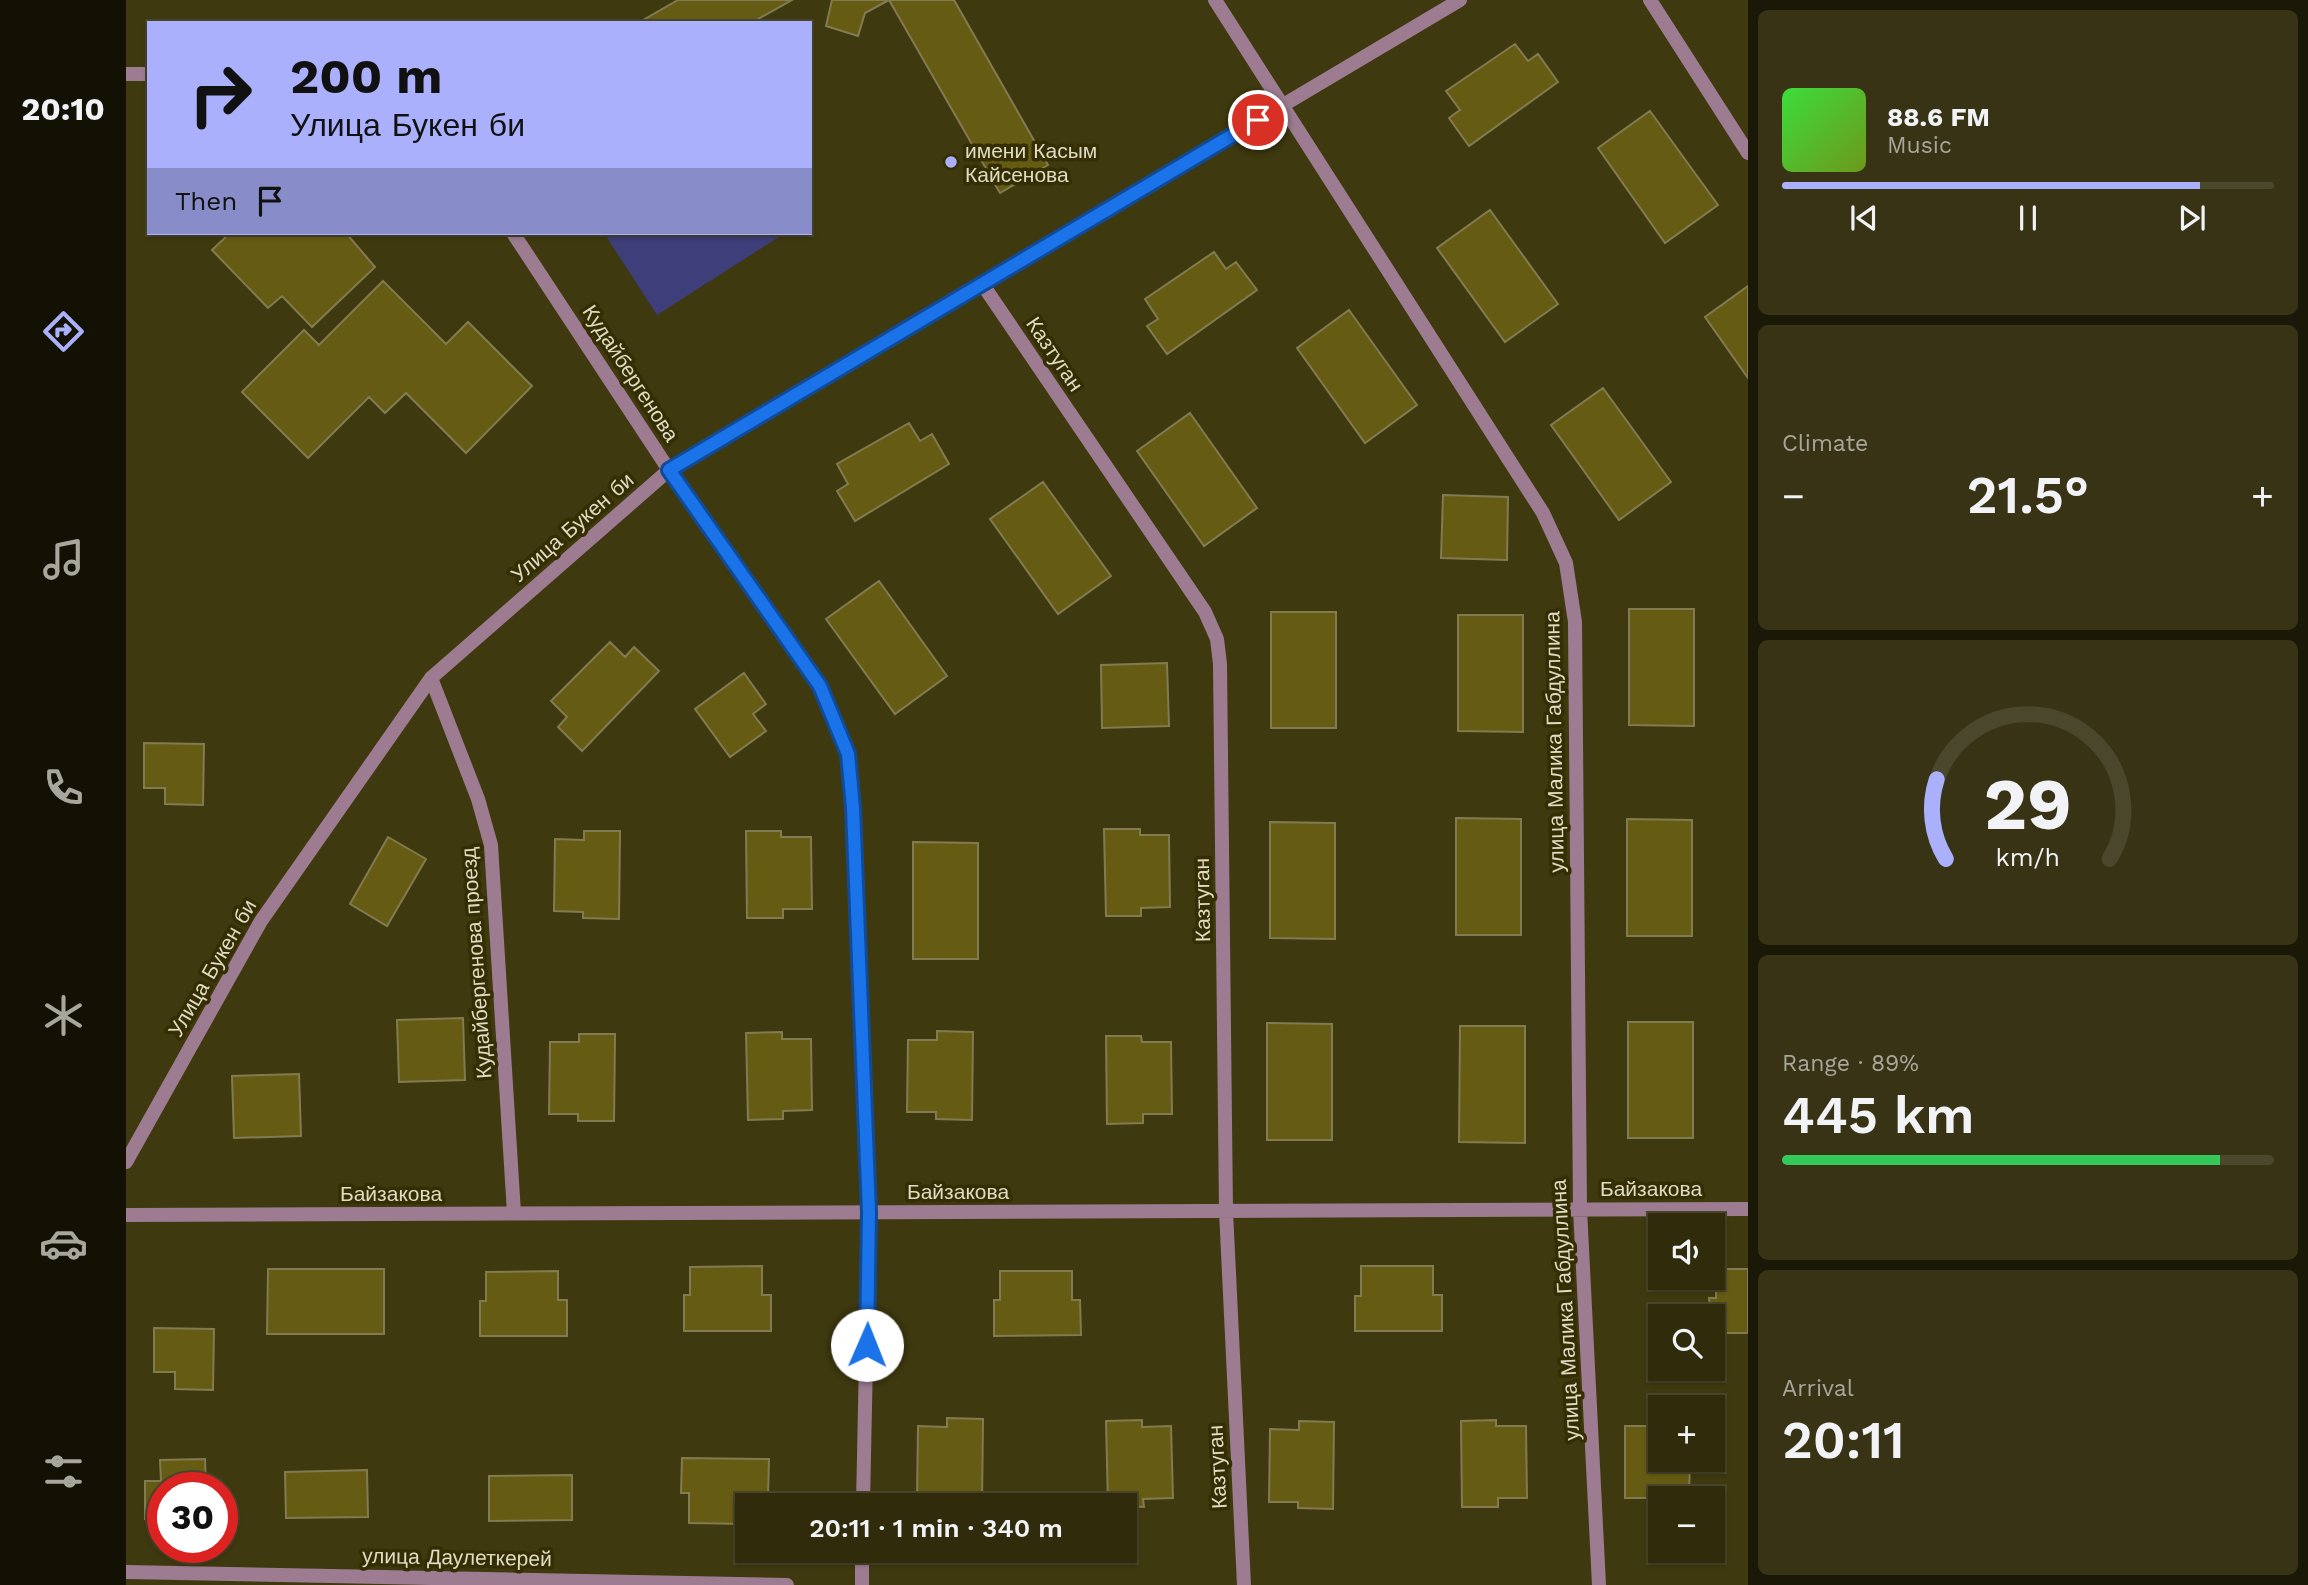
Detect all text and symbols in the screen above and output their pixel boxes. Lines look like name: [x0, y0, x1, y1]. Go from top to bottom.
text: 200 m: [290, 47, 442, 105]
icon: right: [175, 49, 266, 140]
text: 20:10: [21, 90, 105, 128]
pin: [1228, 90, 1288, 150]
icon: arrive: [1239, 101, 1277, 139]
text: 88.6 FM: [1887, 102, 1990, 132]
text: Улица Букен би: [290, 106, 525, 144]
text: Music: [1887, 132, 1952, 159]
place label: имени Касым Кайсенова: [965, 138, 1097, 187]
marker: имени Касым Кайсенова: [943, 154, 959, 170]
icon: arrive: [251, 182, 289, 220]
text: Then: [175, 186, 237, 216]
icon: previous: [1845, 199, 1883, 237]
icon: pause: [2009, 199, 2047, 237]
icon: next: [2173, 199, 2211, 237]
street label: Кудайбергенова: [578, 300, 685, 446]
icon: directions: [39, 307, 88, 356]
street label: Казтуган: [1021, 312, 1089, 396]
text: Climate: [1782, 430, 1868, 457]
text: 21.5°: [1967, 465, 2089, 526]
street label: Улица Букен би: [506, 467, 638, 587]
text: −: [1782, 474, 1805, 518]
text: +: [2251, 474, 2274, 518]
icon: music: [39, 535, 88, 584]
street label: улица Малика Габдуллина: [1539, 611, 1569, 873]
text: 29: [1984, 761, 2072, 847]
icon: phone: [39, 763, 88, 812]
text: km/h: [1996, 842, 2060, 871]
street label: Кудайбергенова проезд: [455, 846, 497, 1080]
street label: Казтуган: [1189, 858, 1215, 942]
street label: Улица Букен би: [163, 895, 261, 1041]
icon: climate: [39, 991, 88, 1040]
text: Range · 89%: [1782, 1050, 1919, 1077]
text: 445 km: [1782, 1085, 1974, 1146]
street label: Байзакова: [1600, 1176, 1702, 1201]
street label: улица Малика Габдуллина: [1546, 1178, 1584, 1441]
street label: Байзакова: [907, 1179, 1009, 1204]
street label: Байзакова: [340, 1181, 442, 1206]
map controls: [1648, 1213, 1725, 1563]
button: sound: [1648, 1213, 1725, 1290]
icon: car: [39, 1219, 88, 1268]
button: search: [1648, 1304, 1725, 1381]
position arrow: [830, 1308, 904, 1382]
text: Arrival: [1782, 1375, 1854, 1402]
button: +: [1648, 1395, 1725, 1472]
text: 20:11: [1782, 1410, 1905, 1471]
street label: Казтуган: [1202, 1424, 1232, 1510]
icon: filters: [39, 1447, 88, 1496]
speed limit sign: 30: [147, 1472, 238, 1563]
button: −: [1648, 1486, 1725, 1563]
text: 20:11 · 1 min · 340 m: [809, 1513, 1063, 1543]
street label: улица Даулеткерей: [362, 1543, 552, 1571]

